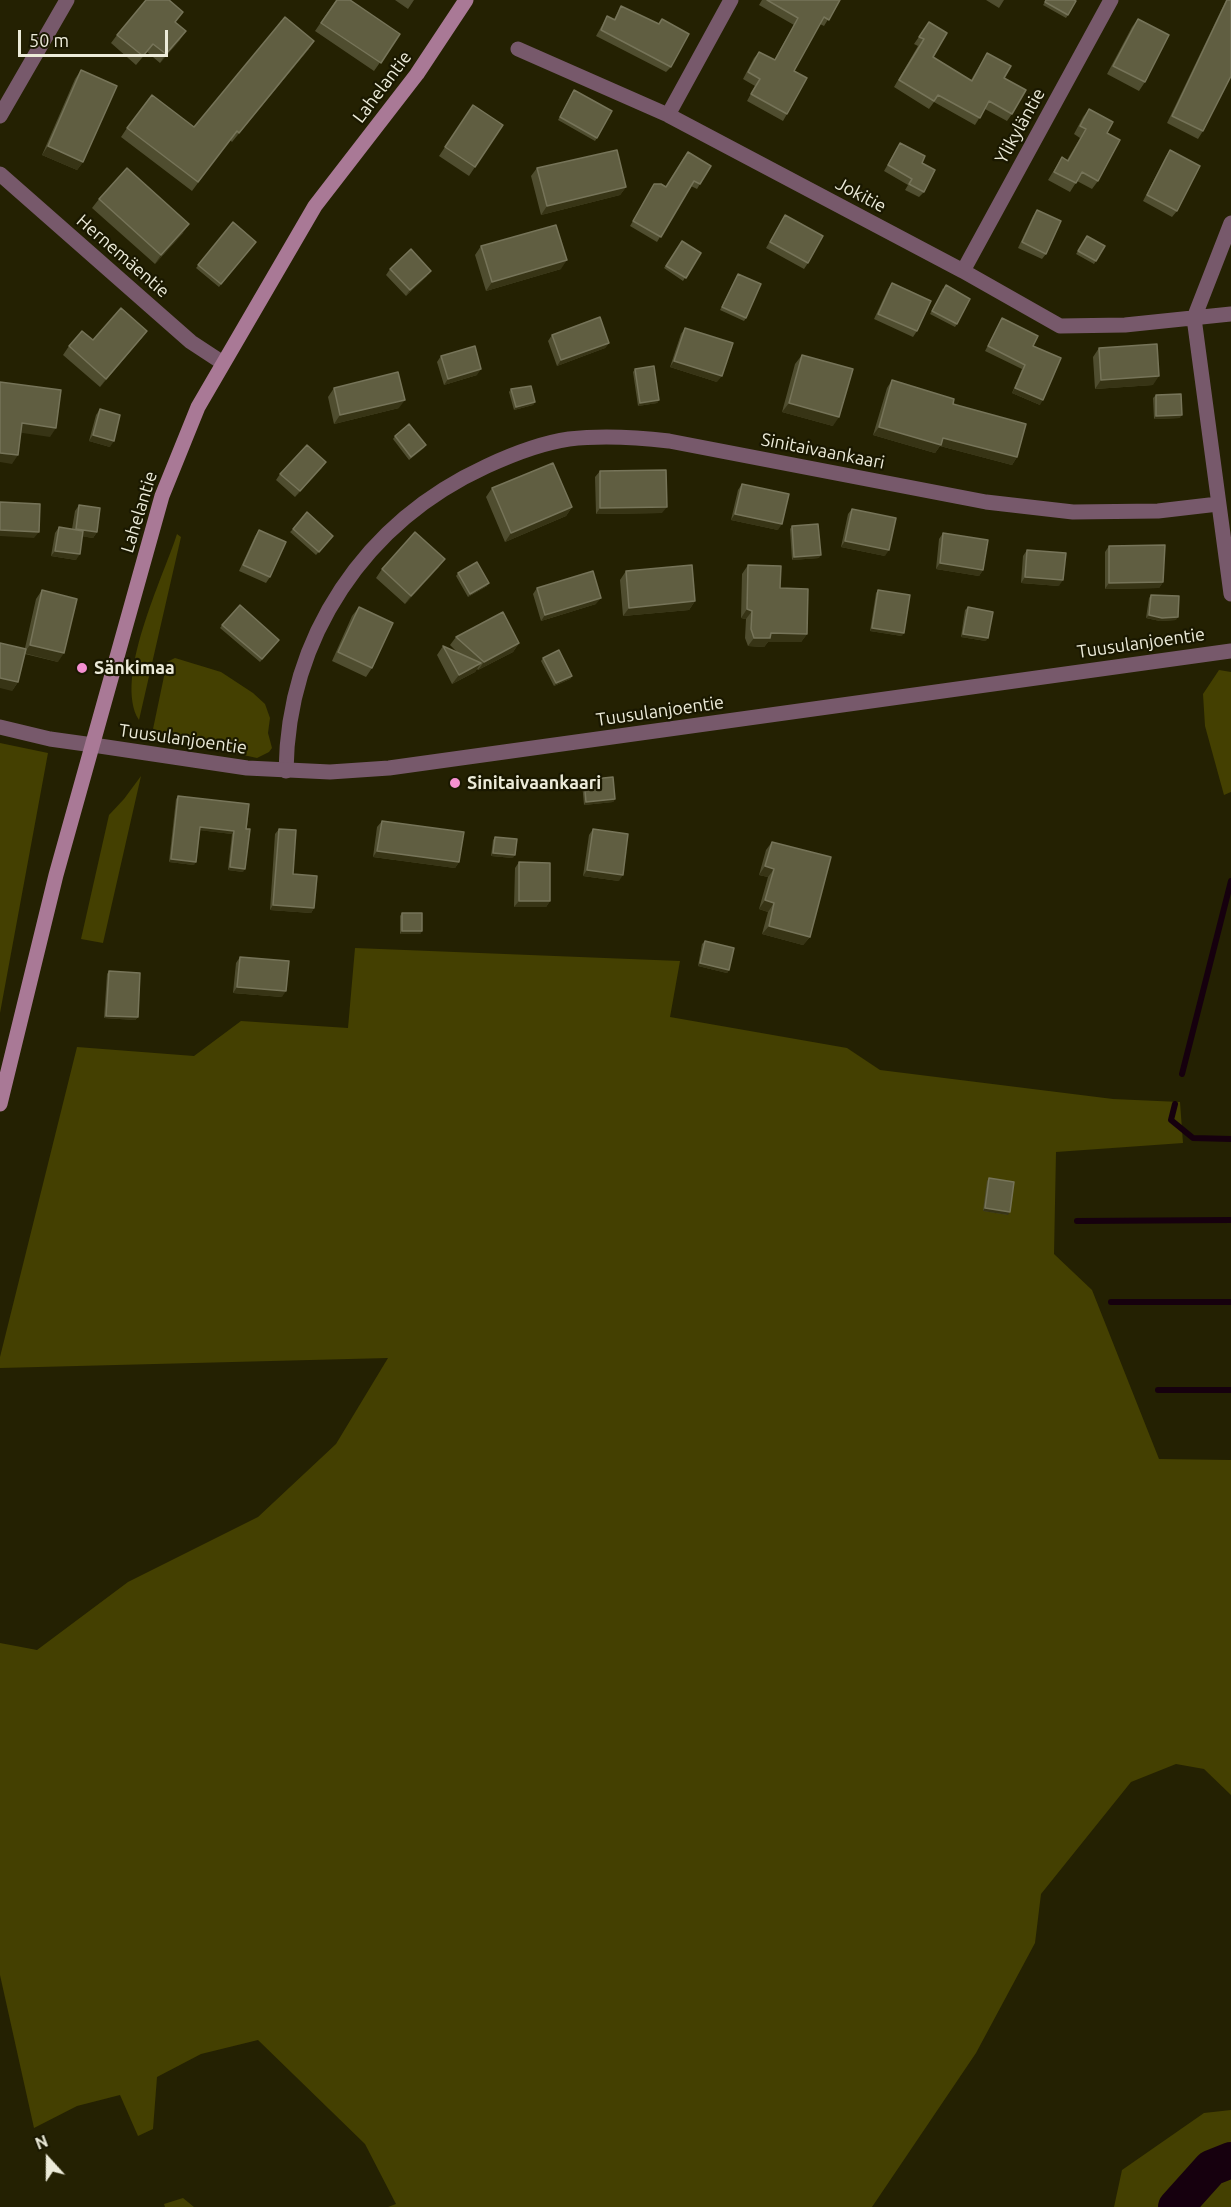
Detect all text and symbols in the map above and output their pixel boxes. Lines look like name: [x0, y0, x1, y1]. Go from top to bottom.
scale bar: [21, 18, 171, 56]
text: 50 m: [29, 30, 69, 50]
street label: Lahelantie: [348, 47, 416, 127]
street label: Ylikyläntie: [990, 84, 1050, 168]
street label: Jokitie: [832, 173, 890, 217]
street label: Hernemäentie: [72, 210, 174, 302]
street label: Sinitaivaankaari: [759, 428, 887, 474]
street label: Lahelantie: [116, 469, 162, 555]
street label: Tuusulanjoentie: [1076, 623, 1206, 663]
place label: Sänkimaa: [94, 657, 175, 679]
marker: Sänkimaa: [75, 661, 89, 675]
street label: Tuusulanjoentie: [595, 691, 725, 731]
street label: Tuusulanjoentie: [118, 719, 248, 759]
place label: Sinitaivaankaari: [467, 772, 601, 794]
marker: Sinitaivaankaari: [448, 776, 462, 790]
north arrow: [18, 2129, 78, 2189]
text: N: [33, 2132, 50, 2153]

